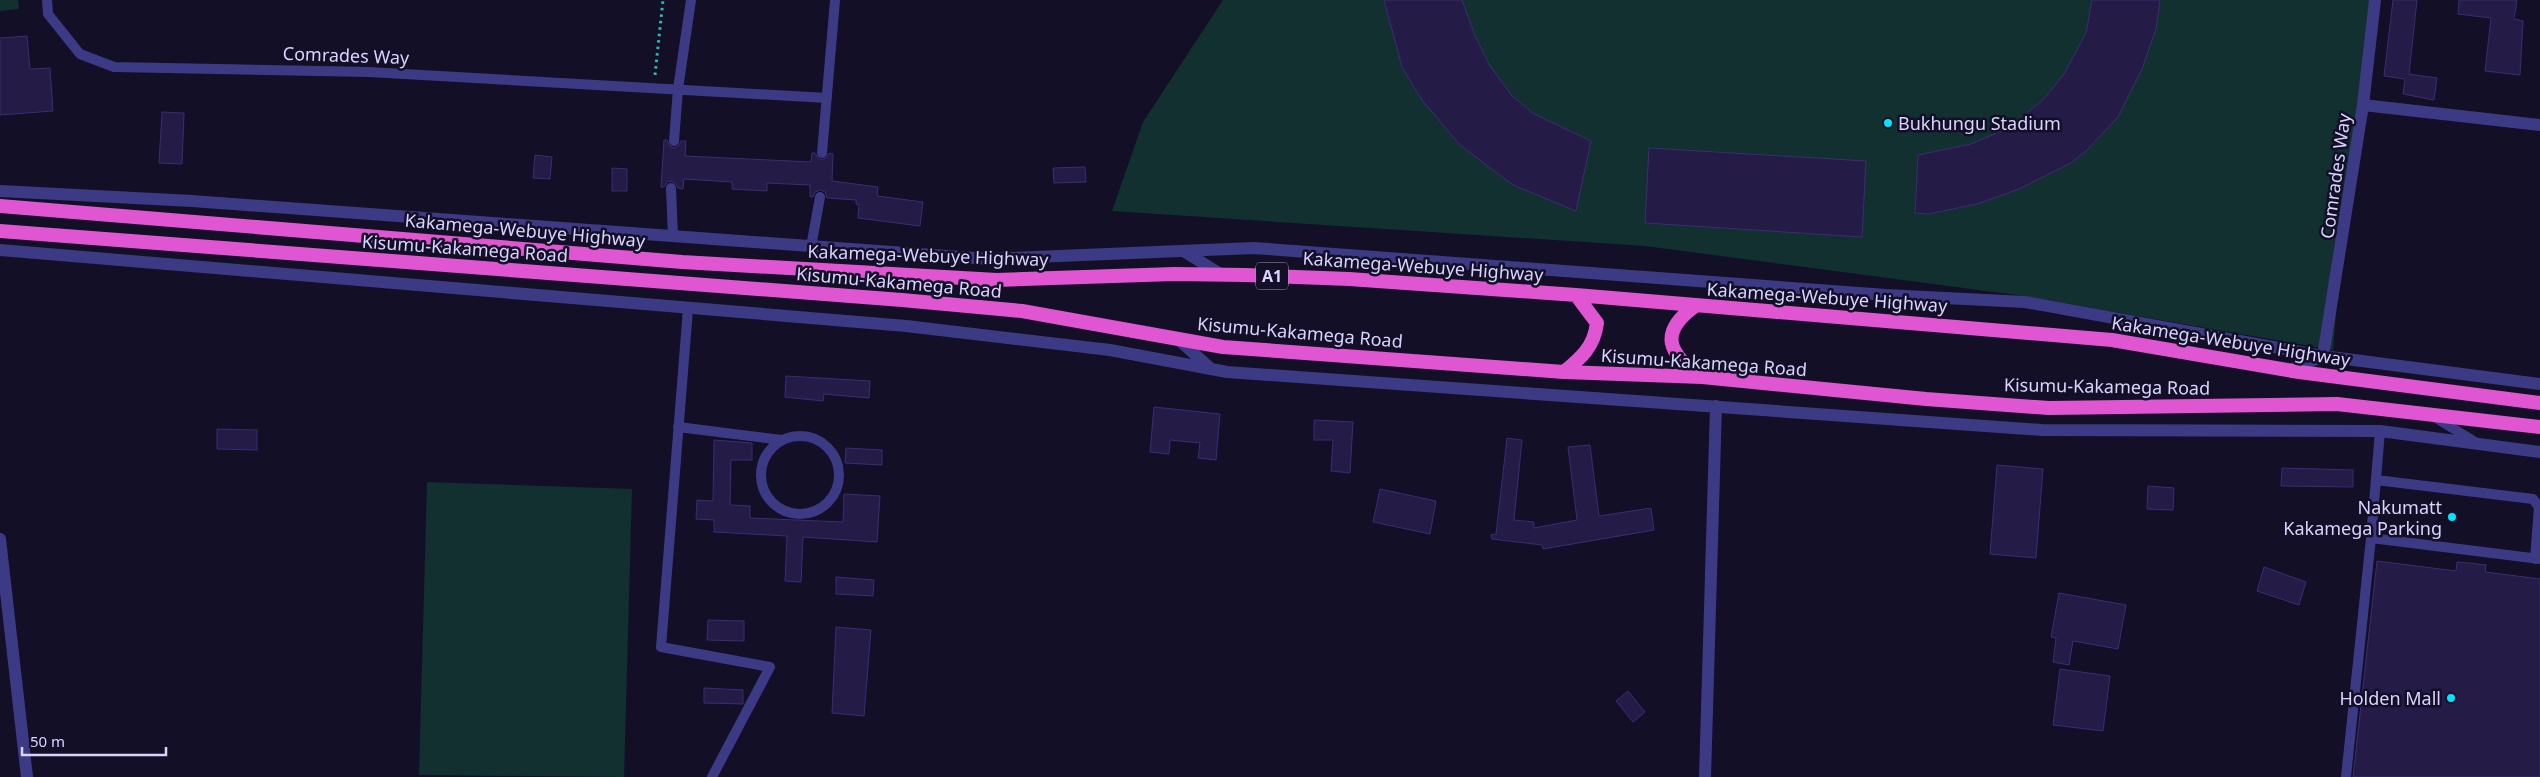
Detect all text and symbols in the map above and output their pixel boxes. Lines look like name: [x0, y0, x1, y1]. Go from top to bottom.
street label: Comrades Way: [282, 41, 410, 69]
place label: Bukhungu Stadium: [1898, 111, 2061, 135]
street label: Comrades Way: [2314, 111, 2356, 240]
marker: Bukhungu Stadium: [1882, 117, 1894, 129]
street label: Kakamega-Webuye Highway: [404, 208, 647, 253]
street label: Kisumu-Kakamega Road: [361, 229, 569, 267]
street label: Kakamega-Webuye Highway: [807, 239, 1050, 271]
street label: Kakamega-Webuye Highway: [1302, 246, 1545, 286]
street label: Kisumu-Kakamega Road: [795, 261, 1003, 303]
road number: A1: [1256, 262, 1288, 290]
street label: Kakamega-Webuye Highway: [1706, 277, 1949, 317]
street label: Kakamega-Webuye Highway: [2110, 310, 2353, 372]
street label: Kisumu-Kakamega Road: [1196, 311, 1404, 353]
street label: Kisumu-Kakamega Road: [1600, 343, 1808, 381]
street label: Kisumu-Kakamega Road: [2004, 372, 2210, 400]
place label: Nakumatt Kakamega Parking: [2283, 495, 2443, 540]
marker: Nakumatt Kakamega Parking: [2446, 511, 2458, 523]
place label: Holden Mall: [2339, 686, 2441, 710]
marker: Holden Mall: [2445, 692, 2457, 704]
scale bar: [22, 724, 166, 756]
text: 50 m: [30, 731, 65, 751]

